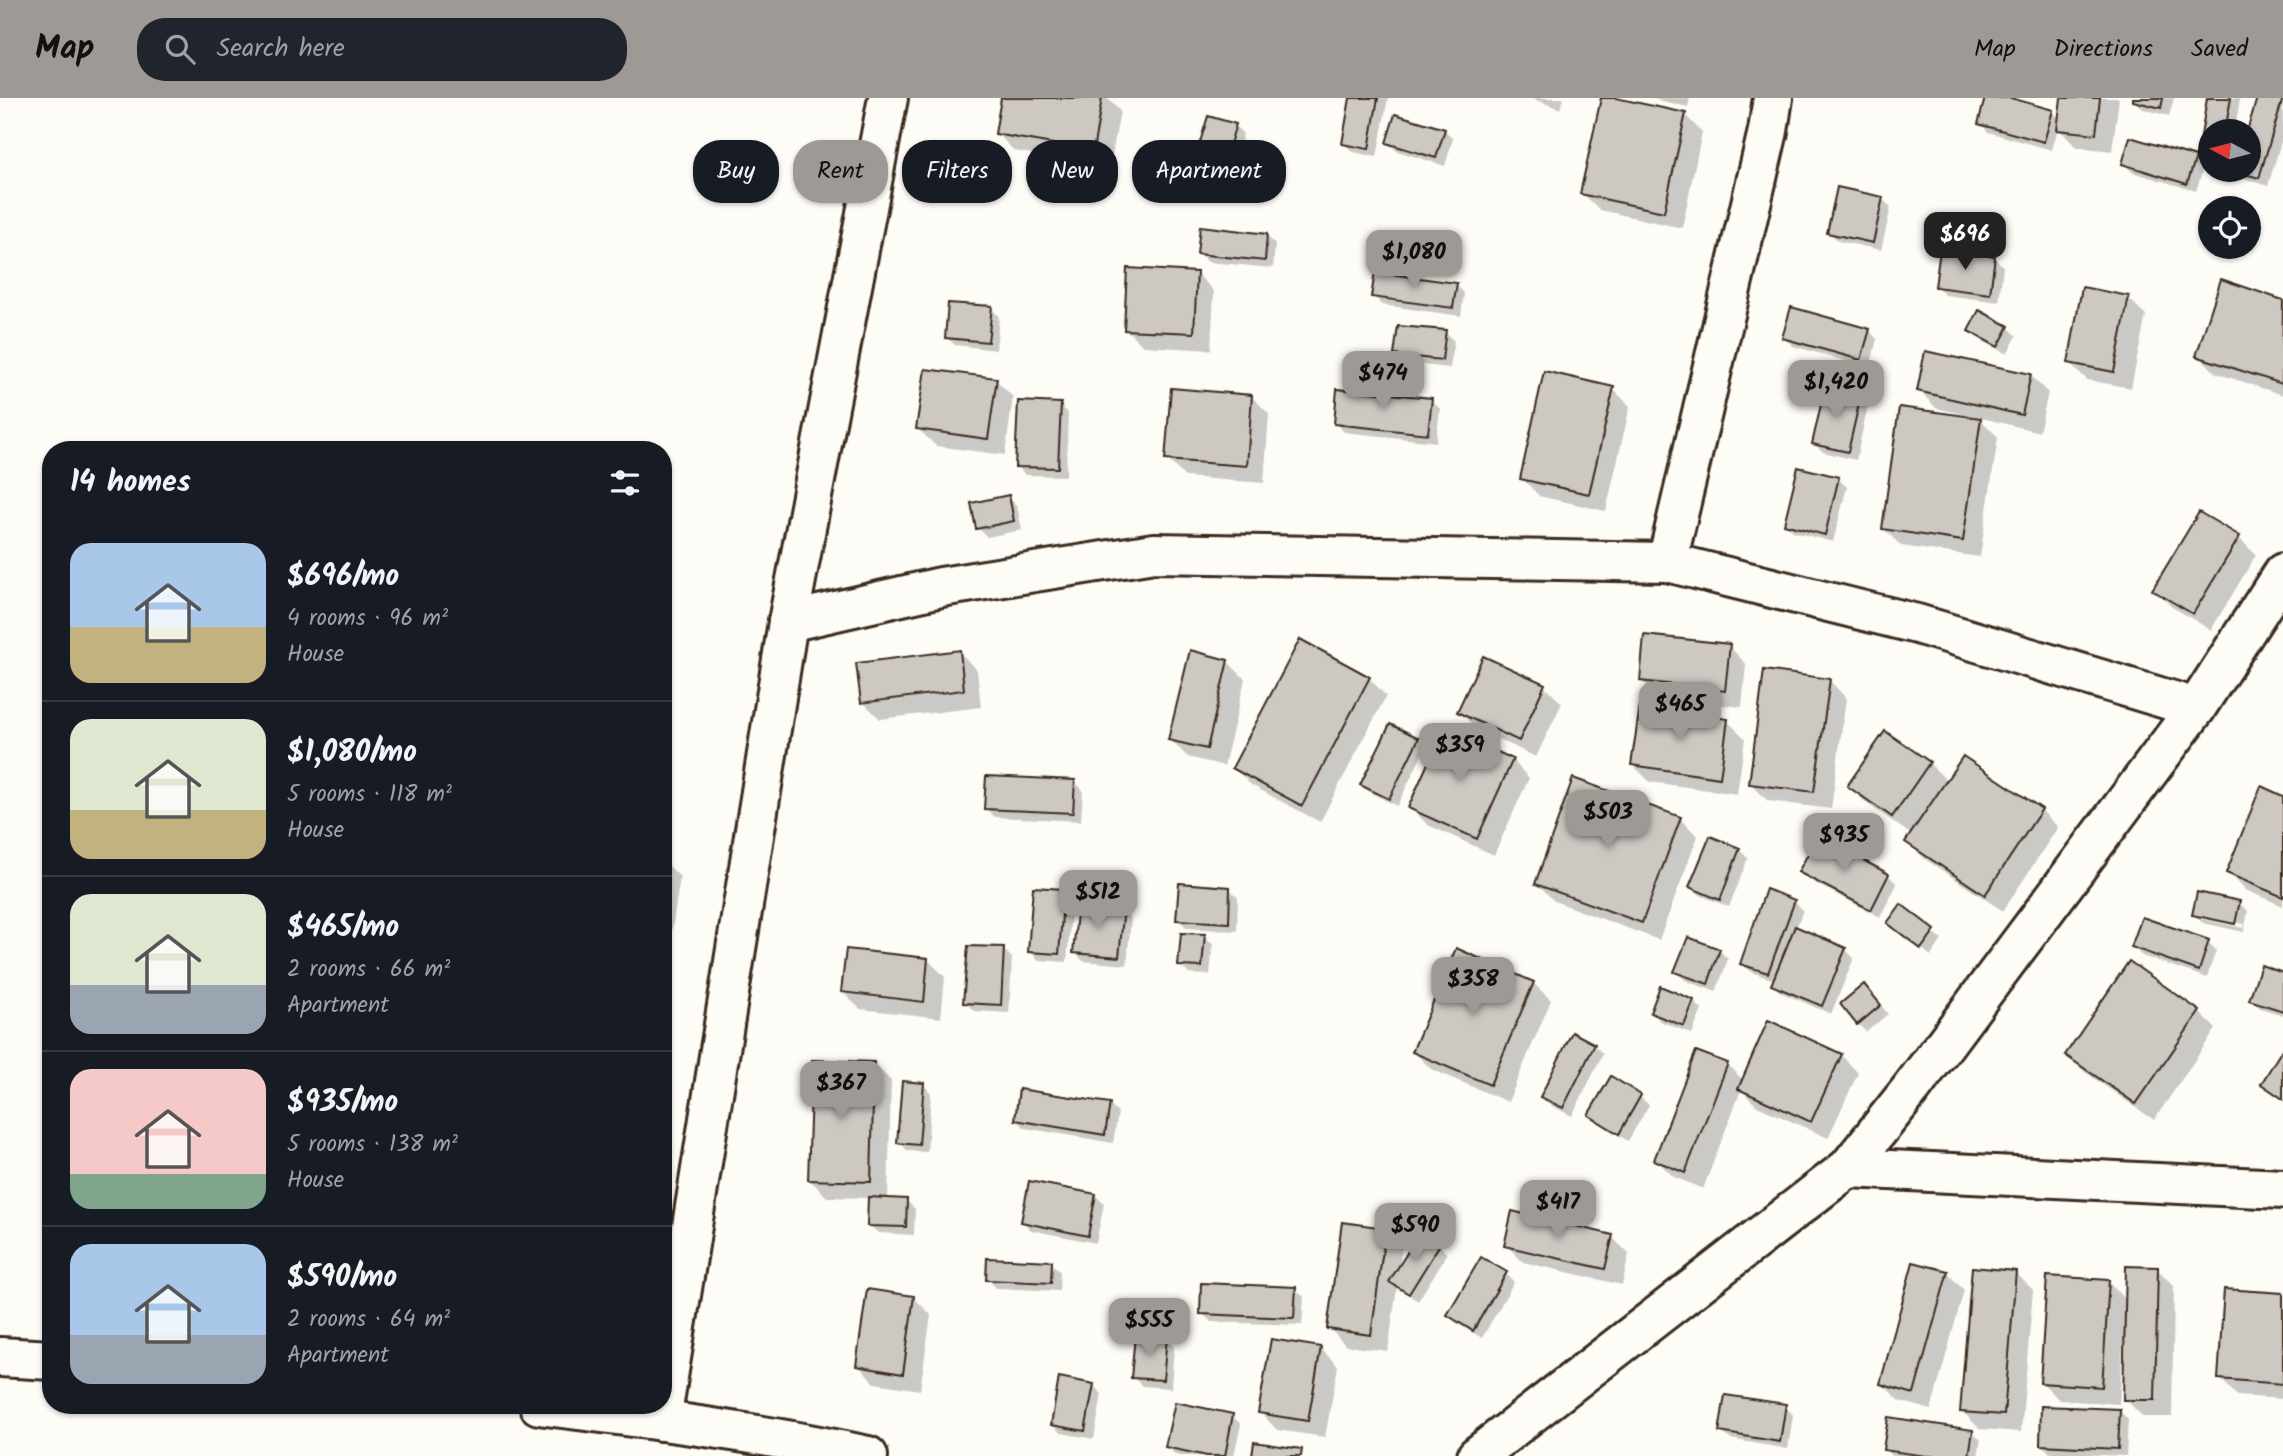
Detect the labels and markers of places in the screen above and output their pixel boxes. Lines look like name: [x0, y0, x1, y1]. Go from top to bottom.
pin: $696: [1924, 212, 2006, 272]
pin: $1,080: [1357, 230, 1471, 290]
pin: $474: [1342, 352, 1424, 411]
pin: $1,420: [1779, 360, 1893, 420]
pin: $465: [1639, 682, 1721, 742]
pin: $359: [1419, 724, 1501, 783]
pin: $503: [1567, 790, 1649, 850]
pin: $935: [1803, 814, 1885, 873]
pin: $512: [1057, 870, 1139, 930]
pin: $358: [1432, 958, 1514, 1017]
pin: $367: [800, 1062, 882, 1121]
pin: $417: [1517, 1180, 1599, 1240]
pin: $590: [1374, 1204, 1456, 1263]
pin: $555: [1108, 1298, 1190, 1358]

